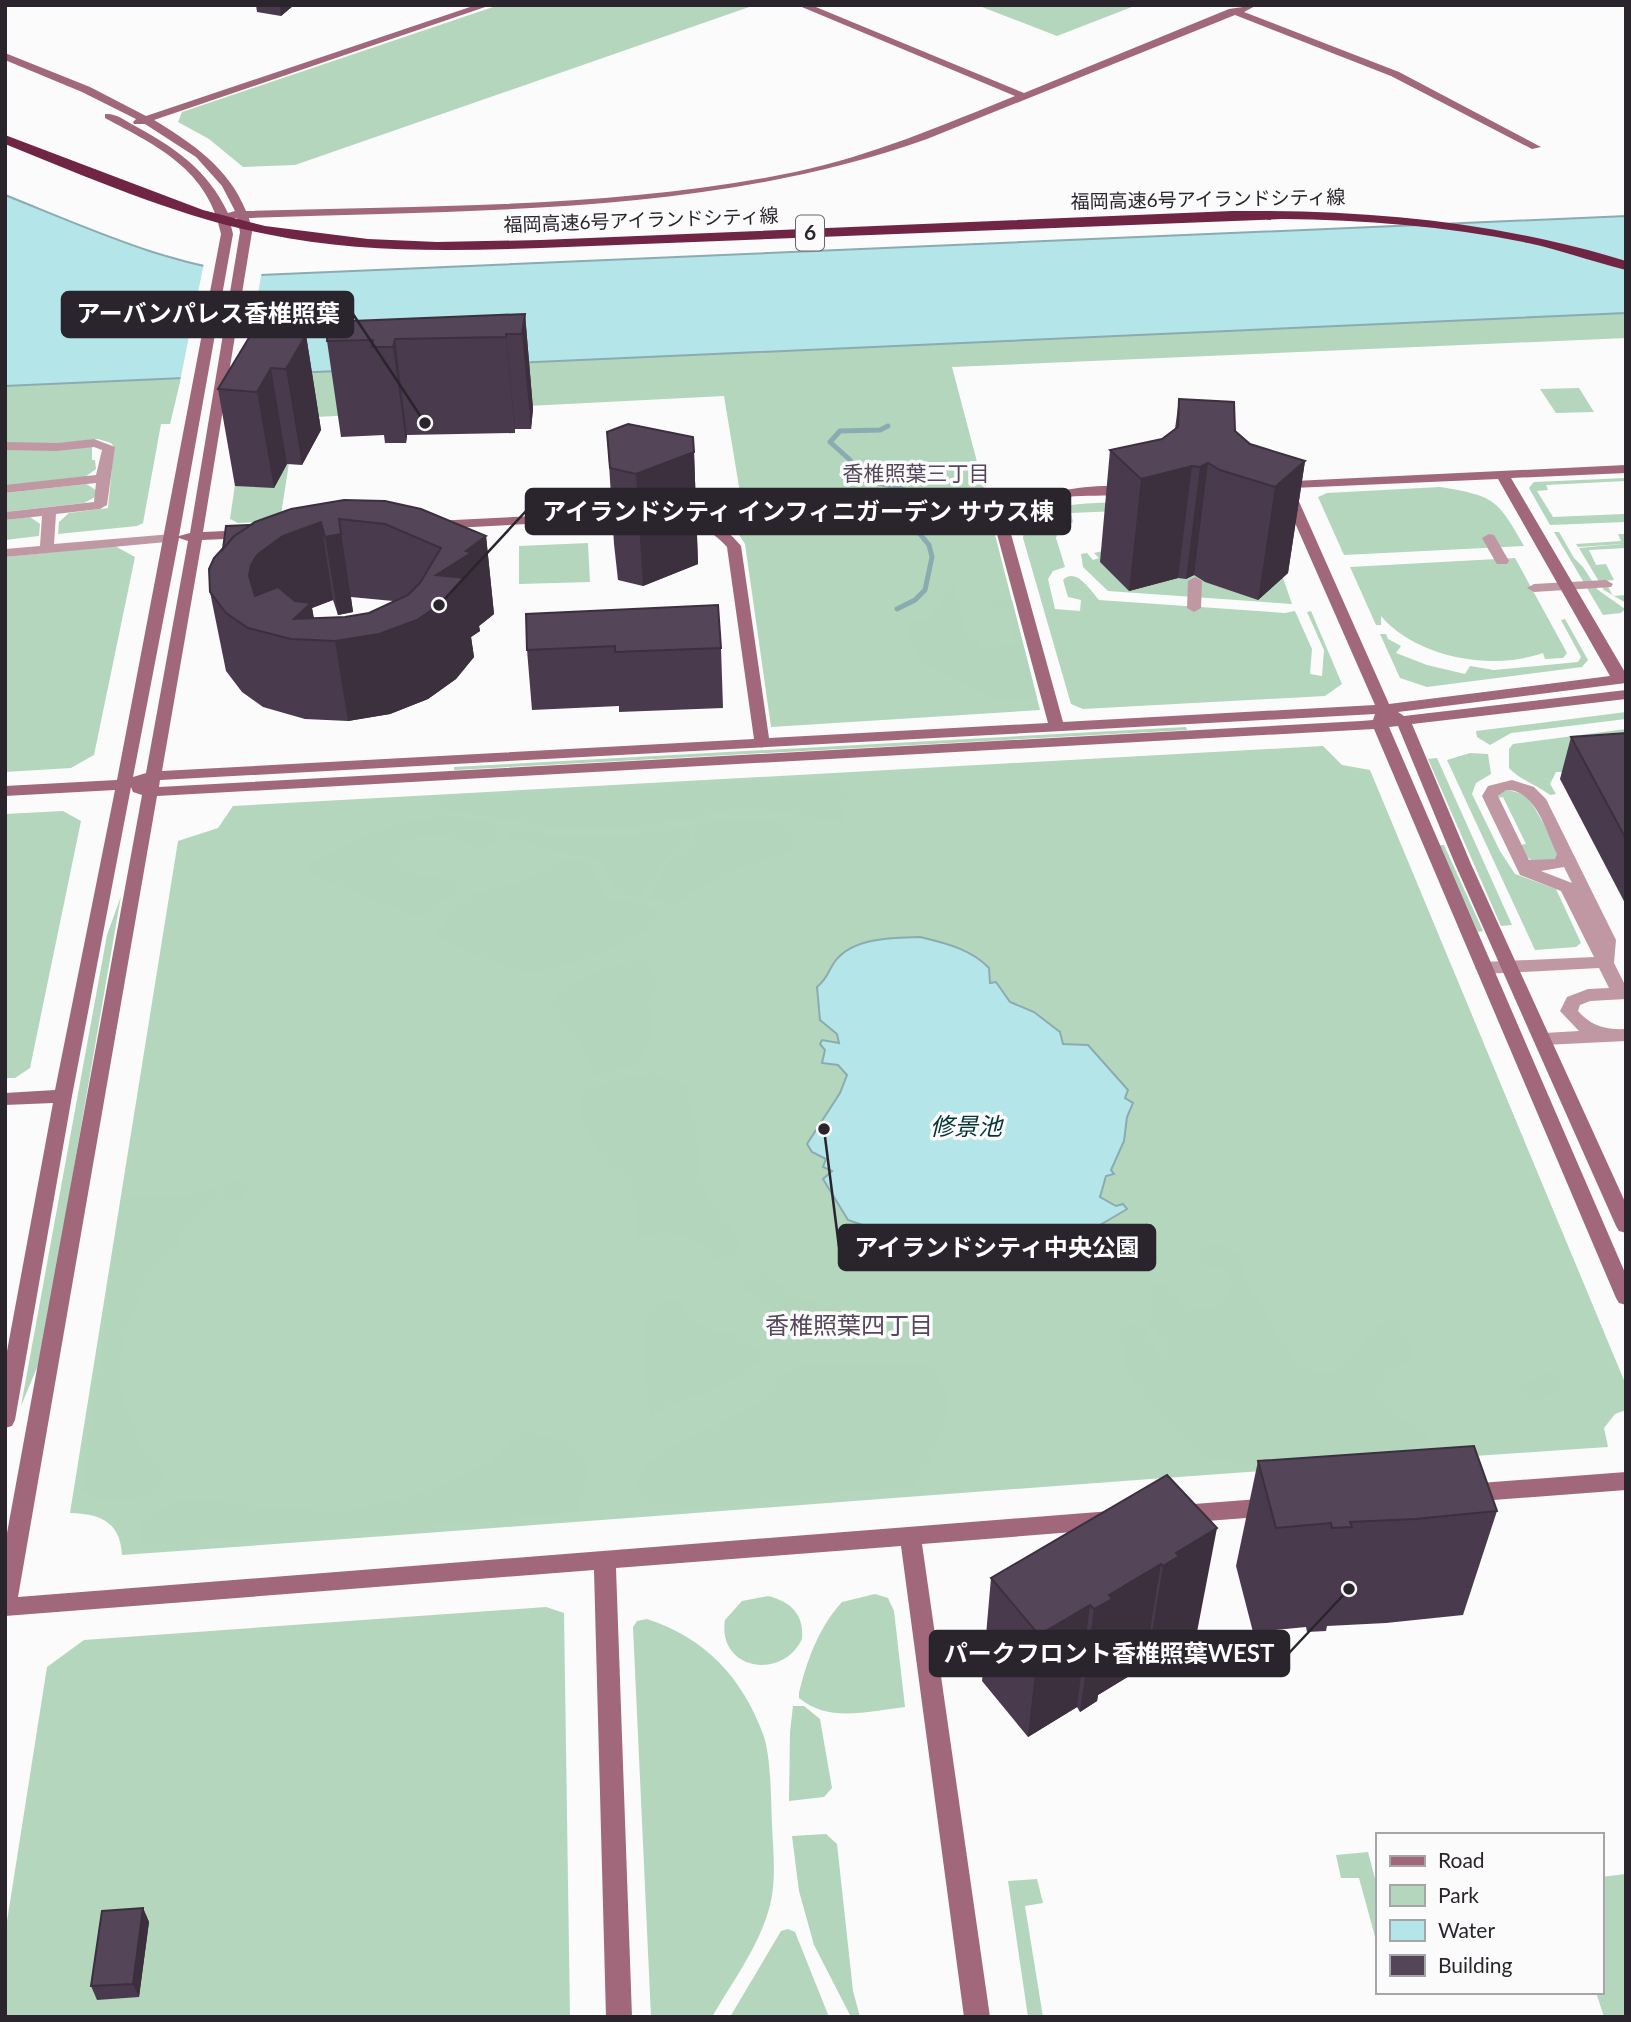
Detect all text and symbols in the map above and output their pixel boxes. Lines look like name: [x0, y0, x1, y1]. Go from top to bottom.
street label: 福岡高速6号アイランドシティ線: [1070, 185, 1346, 212]
street label: 福岡高速6号アイランドシティ線: [503, 203, 779, 236]
road number: 6: [796, 216, 824, 250]
callout: アーバンパレス香椎照葉: [62, 292, 353, 337]
text: アーバンパレス香椎照葉: [76, 298, 340, 327]
district label: 香椎照葉三丁目: [843, 460, 990, 485]
callout: アイランドシティ インフィニガーデン サウス棟: [526, 489, 1070, 534]
text: アイランドシティ インフィニガーデン サウス棟: [542, 496, 1054, 525]
water label: 修景池: [930, 1111, 1004, 1140]
callout: アイランドシティ中央公園: [839, 1225, 1155, 1270]
text: アイランドシティ中央公園: [854, 1232, 1140, 1261]
district label: 香椎照葉四丁目: [765, 1310, 933, 1339]
callout: パークフロント香椎照葉WEST: [930, 1631, 1289, 1676]
text: パークフロント香椎照葉WEST: [944, 1638, 1275, 1667]
legend: [1376, 1833, 1603, 1994]
text: Road: [1438, 1847, 1485, 1872]
text: Park: [1438, 1882, 1479, 1907]
text: Water: [1438, 1917, 1495, 1942]
text: Building: [1438, 1952, 1513, 1977]

